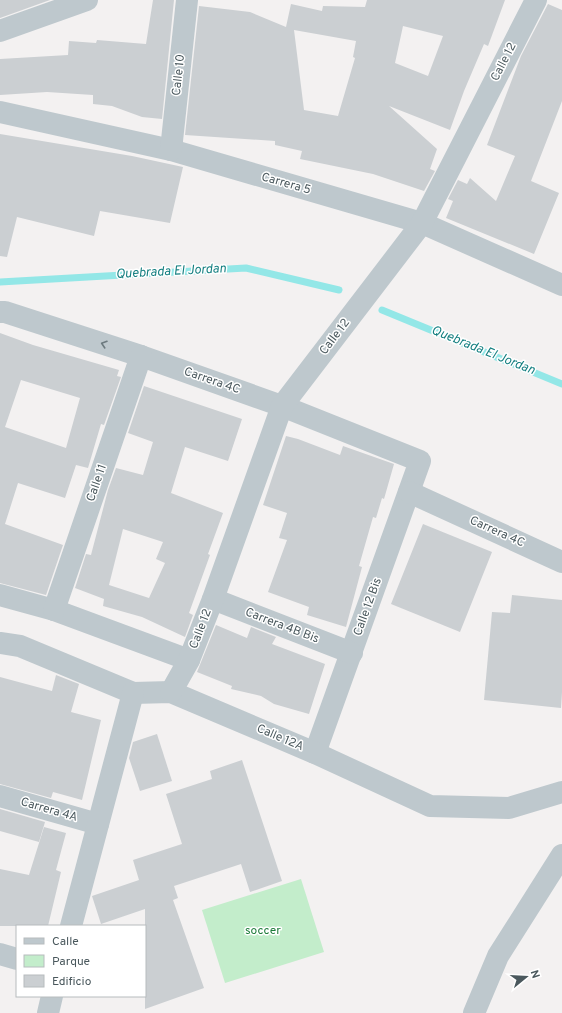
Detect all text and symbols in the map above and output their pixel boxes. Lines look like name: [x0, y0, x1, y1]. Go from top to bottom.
street label: Calle 12: [487, 40, 521, 84]
street label: Calle 10: [169, 53, 189, 97]
street label: Carrera 5: [259, 169, 313, 199]
water label: Quebrada El Jordan: [115, 261, 227, 283]
street label: Calle 12: [316, 316, 354, 358]
water label: Quebrada El Jordan: [429, 323, 537, 379]
one-way arrow: [100, 340, 107, 349]
street label: Carrera 4C: [182, 364, 243, 398]
street label: Calle 11: [83, 462, 111, 504]
street label: Carrera 4C: [467, 513, 527, 551]
street label: Calle 12 Bis: [350, 576, 386, 638]
street label: Carrera 4B Bis: [243, 605, 321, 647]
street label: Calle 12: [186, 607, 216, 651]
street label: Calle 12A: [254, 721, 306, 755]
street label: Carrera 4A: [19, 794, 79, 826]
park label: soccer: [245, 923, 281, 939]
legend: [16, 925, 146, 997]
text: Calle: [52, 934, 79, 950]
text: Parque: [52, 954, 90, 970]
north arrow: [506, 957, 546, 997]
text: N: [527, 968, 542, 980]
text: Edificio: [52, 974, 92, 990]

